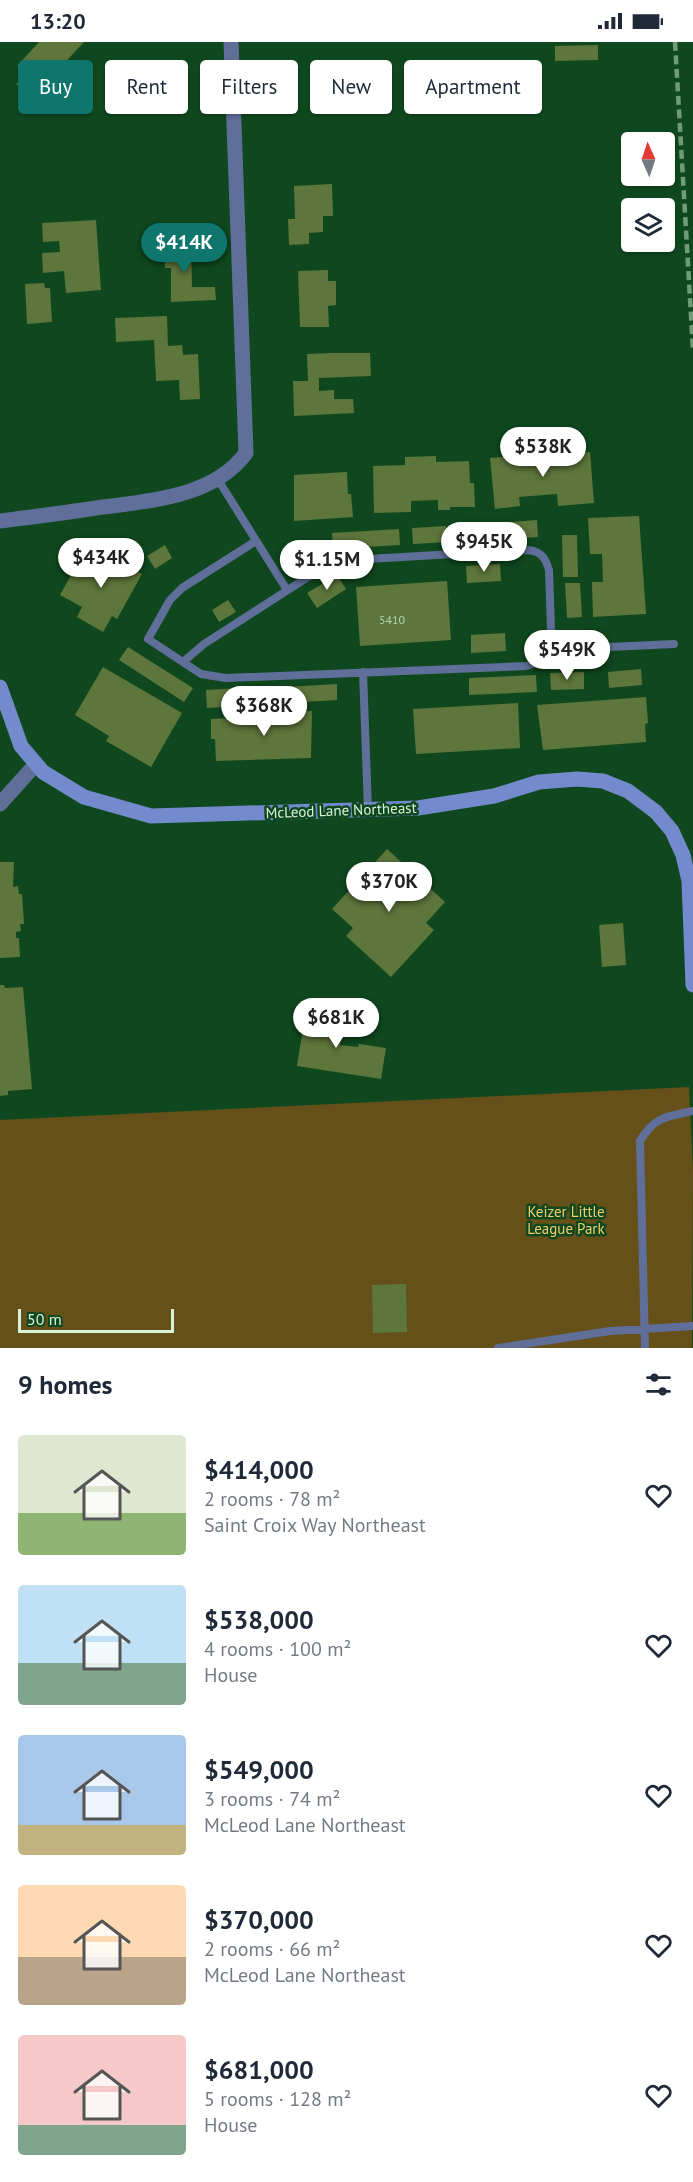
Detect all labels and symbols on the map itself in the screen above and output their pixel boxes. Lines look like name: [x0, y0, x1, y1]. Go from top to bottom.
north arrow: [621, 132, 675, 186]
pin: $414K: [142, 223, 226, 274]
pin: $538K: [501, 427, 585, 478]
pin: $945K: [442, 522, 526, 573]
pin: $434K: [59, 538, 143, 589]
pin: $1.15M: [278, 540, 376, 591]
house number: 5410: [379, 612, 406, 627]
pin: $549K: [525, 630, 609, 681]
pin: $368K: [222, 686, 306, 737]
street label: McLeod Lane Northeast: [265, 798, 417, 822]
pin: $370K: [347, 862, 431, 913]
pin: $681K: [294, 998, 378, 1049]
park label: Keizer Little League Park: [527, 1202, 605, 1238]
scale bar: [18, 1306, 174, 1334]

